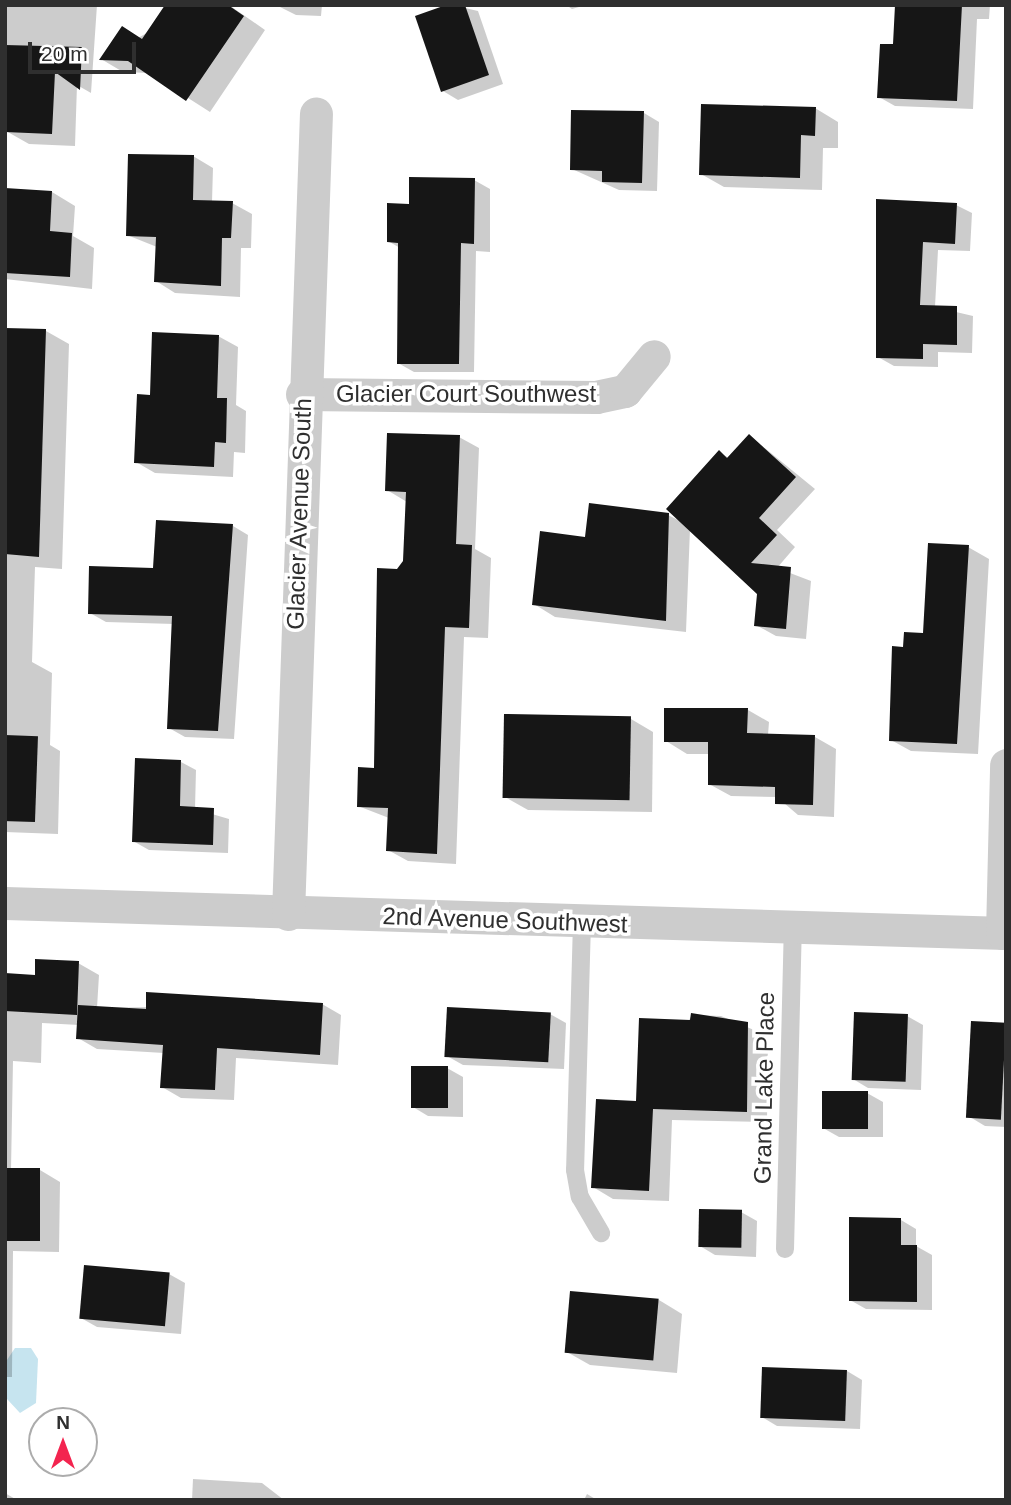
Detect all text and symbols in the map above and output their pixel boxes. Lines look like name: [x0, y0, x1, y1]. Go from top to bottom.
scale bar: [32, 28, 140, 72]
text: 20 m: [41, 42, 88, 65]
street label: Glacier Court Southwest: [336, 380, 596, 408]
street label: Glacier Avenue South: [281, 397, 317, 631]
street label: 2nd Avenue Southwest: [381, 901, 629, 939]
street label: Grand Lake Place: [748, 992, 780, 1184]
north arrow: [28, 1407, 98, 1477]
text: N: [56, 1412, 70, 1433]

